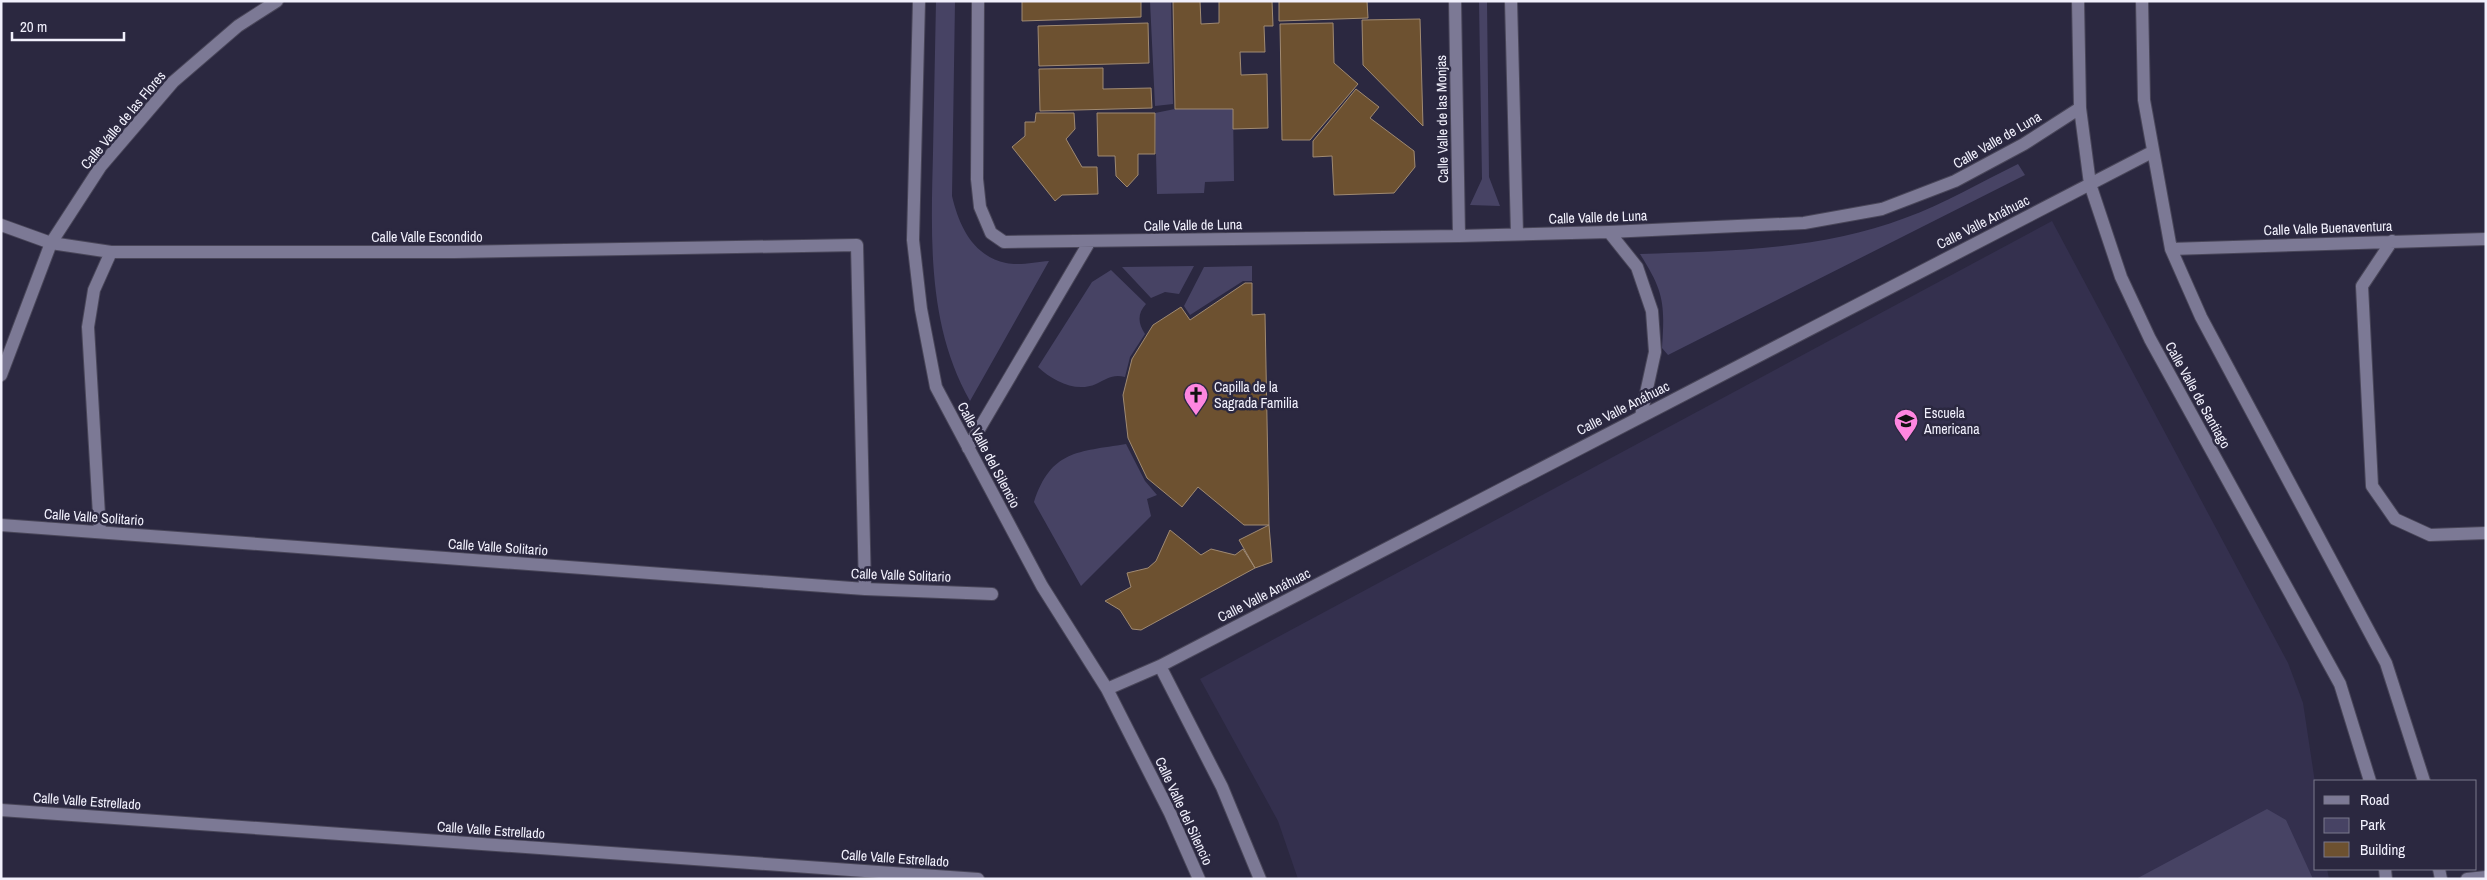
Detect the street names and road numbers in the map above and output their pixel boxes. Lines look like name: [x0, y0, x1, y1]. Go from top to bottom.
street label: Calle Valle de las Monjas: [1432, 55, 1452, 183]
street label: Calle Valle de las Flores: [77, 67, 170, 173]
street label: Calle Valle de Luna: [1950, 107, 2045, 172]
street label: Calle Valle Anáhuac: [1934, 191, 2033, 253]
street label: Calle Valle de Luna: [1548, 206, 1648, 228]
street label: Calle Valle de Luna: [1143, 215, 1243, 235]
street label: Calle Valle Buenaventura: [2263, 217, 2393, 239]
street label: Calle Valle Escondido: [371, 228, 483, 246]
street label: Calle Valle de Santiago: [2161, 339, 2235, 451]
street label: Calle Valle Anáhuac: [1574, 377, 1673, 439]
street label: Calle Valle del Silencio: [954, 399, 1024, 511]
street label: Calle Valle Solitario: [44, 505, 144, 529]
street label: Calle Valle Solitario: [448, 535, 548, 559]
street label: Calle Valle Solitario: [851, 564, 951, 586]
street label: Calle Valle Anáhuac: [1215, 564, 1314, 626]
street label: Calle Valle del Silencio: [1151, 754, 1217, 868]
street label: Calle Valle Estrellado: [32, 788, 142, 814]
street label: Calle Valle Estrellado: [436, 817, 546, 843]
street label: Calle Valle Estrellado: [840, 845, 950, 871]

